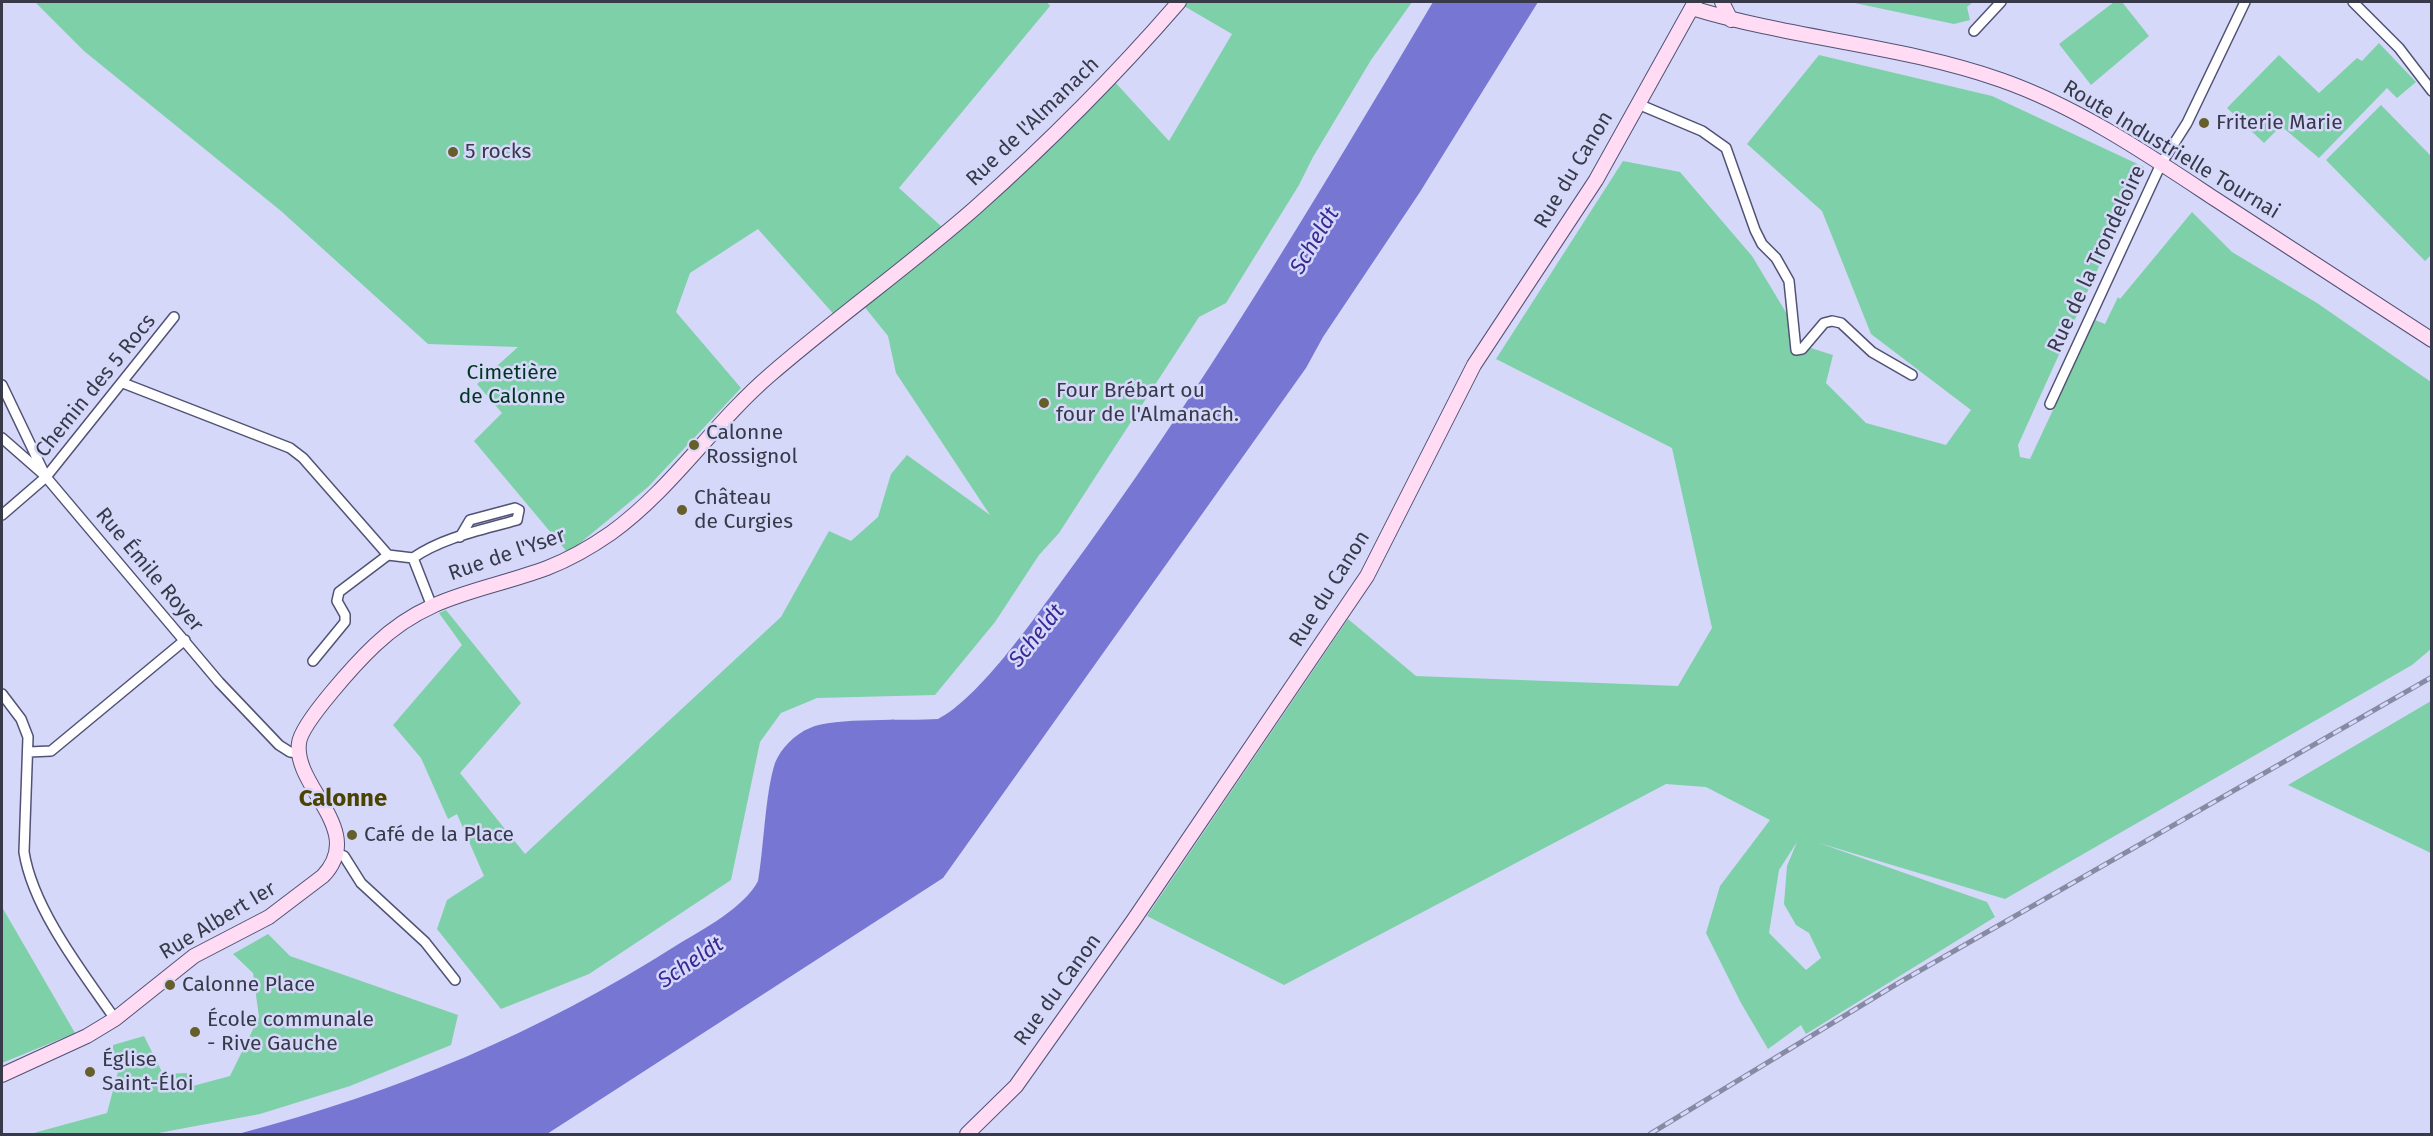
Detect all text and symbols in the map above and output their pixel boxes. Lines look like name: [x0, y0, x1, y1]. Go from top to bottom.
street label: Rue de l'Almanach: [961, 52, 1105, 192]
street label: Route Industrielle Tournai: [2058, 75, 2284, 225]
street label: Rue du Canon: [1529, 107, 1619, 233]
place label: Friterie Marie: [2216, 110, 2343, 136]
marker: Friterie Marie: [2197, 116, 2211, 130]
place label: 5 rocks: [465, 139, 531, 165]
marker: 5 rocks: [446, 145, 460, 159]
street label: Rue de la Trondeloire: [2042, 161, 2152, 357]
water label: Scheldt: [1285, 203, 1345, 279]
street label: Chemin des 5 Rocs: [30, 309, 162, 463]
park label: Cimetière de Calonne: [459, 360, 565, 410]
place label: Four Brébart ou four de l'Almanach.: [1056, 378, 1239, 428]
marker: Four Brébart ou four de l'Almanach.: [1037, 396, 1051, 410]
place label: Calonne Rossignol: [706, 420, 798, 470]
marker: Calonne Rossignol: [687, 438, 701, 452]
place label: Château de Curgies: [694, 485, 793, 535]
street label: Rue Émile Royer: [90, 503, 208, 637]
marker: Château de Curgies: [675, 503, 689, 517]
street label: Rue de l'Yser: [445, 523, 569, 587]
street label: Rue du Canon: [1284, 526, 1376, 652]
water label: Scheldt: [1004, 599, 1070, 673]
district label: Calonne: [299, 785, 387, 813]
place label: Café de la Place: [364, 822, 514, 848]
marker: Café de la Place: [345, 828, 359, 842]
street label: Rue Albert Ier: [155, 876, 281, 966]
street label: Rue du Canon: [1009, 929, 1107, 1051]
water label: Scheldt: [653, 932, 729, 994]
place label: Calonne Place: [182, 972, 315, 998]
marker: Calonne Place: [163, 978, 177, 992]
place label: École communale - Rive Gauche: [207, 1007, 374, 1057]
marker: École communale - Rive Gauche: [188, 1025, 202, 1039]
place label: Église Saint-Éloi: [102, 1047, 194, 1097]
marker: Église Saint-Éloi: [83, 1065, 97, 1079]

